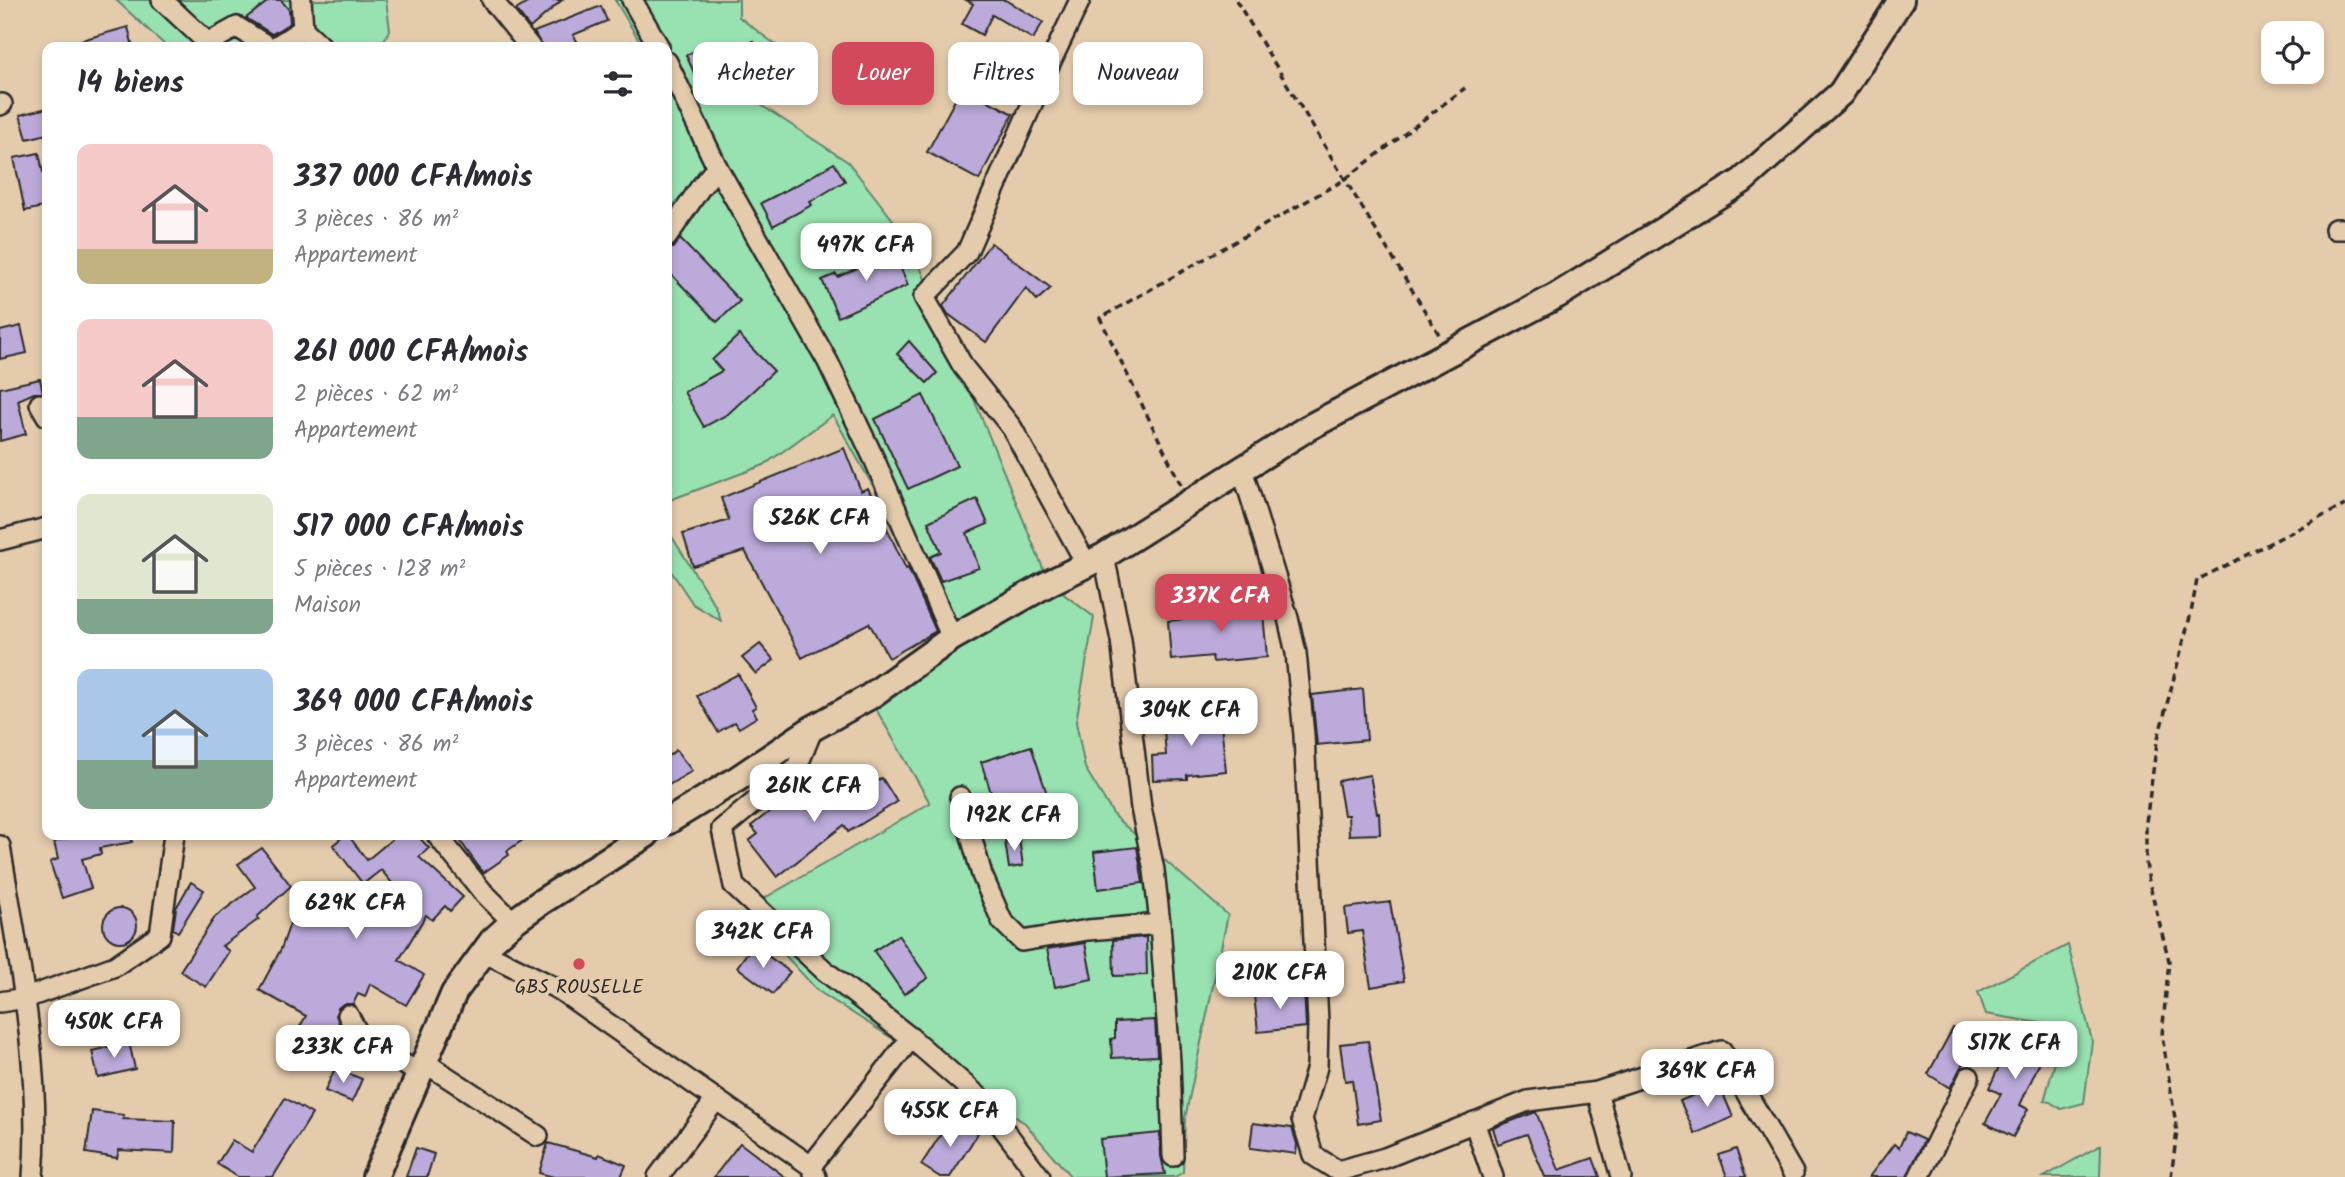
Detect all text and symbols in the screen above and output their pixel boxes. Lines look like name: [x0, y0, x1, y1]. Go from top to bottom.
map controls: [2261, 21, 2324, 84]
button: locate: [2261, 21, 2324, 84]
chip: Acheter: [693, 42, 818, 105]
chip: Louer: [832, 42, 934, 105]
chip: Filtres: [948, 42, 1059, 105]
chip: Nouveau: [1073, 42, 1203, 105]
text: 14 biens: [77, 60, 184, 108]
icon: filters: [599, 65, 637, 103]
text: 337 000 CFA/mois: [294, 154, 532, 202]
icon: home: [133, 172, 217, 256]
text: 3 pièces · 86 m²: [294, 202, 458, 238]
pin: 497K CFA: [794, 224, 938, 283]
text: 497K CFA: [817, 228, 915, 264]
text: Appartement: [294, 238, 417, 274]
text: 261 000 CFA/mois: [294, 329, 528, 377]
icon: home: [133, 347, 217, 431]
text: 2 pièces · 62 m²: [294, 377, 458, 413]
text: Appartement: [294, 413, 417, 449]
pin: 526K CFA: [748, 496, 892, 556]
text: 526K CFA: [769, 501, 871, 537]
text: 517 000 CFA/mois: [294, 504, 524, 552]
icon: home: [133, 522, 217, 606]
text: 5 pièces · 128 m²: [294, 552, 465, 588]
pin: 337K CFA: [1149, 574, 1293, 634]
text: 337K CFA: [1171, 579, 1271, 615]
text: Maison: [294, 588, 361, 624]
text: 369 000 CFA/mois: [294, 679, 533, 727]
pin: 304K CFA: [1119, 688, 1263, 748]
text: 304K CFA: [1141, 693, 1241, 729]
icon: home: [133, 697, 217, 781]
text: 3 pièces · 86 m²: [294, 727, 458, 763]
text: Appartement: [294, 763, 417, 799]
pin: 261K CFA: [742, 764, 886, 824]
text: 261K CFA: [766, 769, 862, 805]
pin: 192K CFA: [942, 794, 1086, 853]
text: 192K CFA: [966, 798, 1062, 834]
pin: 629K CFA: [284, 881, 428, 941]
text: 629K CFA: [305, 886, 407, 922]
pin: 342K CFA: [691, 911, 835, 970]
text: 342K CFA: [712, 915, 814, 951]
pin: 210K CFA: [1208, 951, 1352, 1011]
marker: GBS ROUSELLE: [571, 956, 587, 972]
text: 210K CFA: [1232, 956, 1328, 992]
place label: GBS ROUSELLE: [515, 973, 644, 1003]
pin: 450K CFA: [42, 1000, 186, 1060]
text: 450K CFA: [64, 1005, 164, 1041]
pin: 517K CFA: [1943, 1021, 2087, 1081]
pin: 233K CFA: [271, 1026, 415, 1085]
text: 517K CFA: [1968, 1026, 2062, 1062]
text: 233K CFA: [292, 1030, 394, 1066]
pin: 369K CFA: [1635, 1050, 1779, 1109]
text: 369K CFA: [1657, 1054, 1757, 1090]
pin: 455K CFA: [878, 1090, 1022, 1149]
text: 455K CFA: [900, 1094, 1000, 1130]

